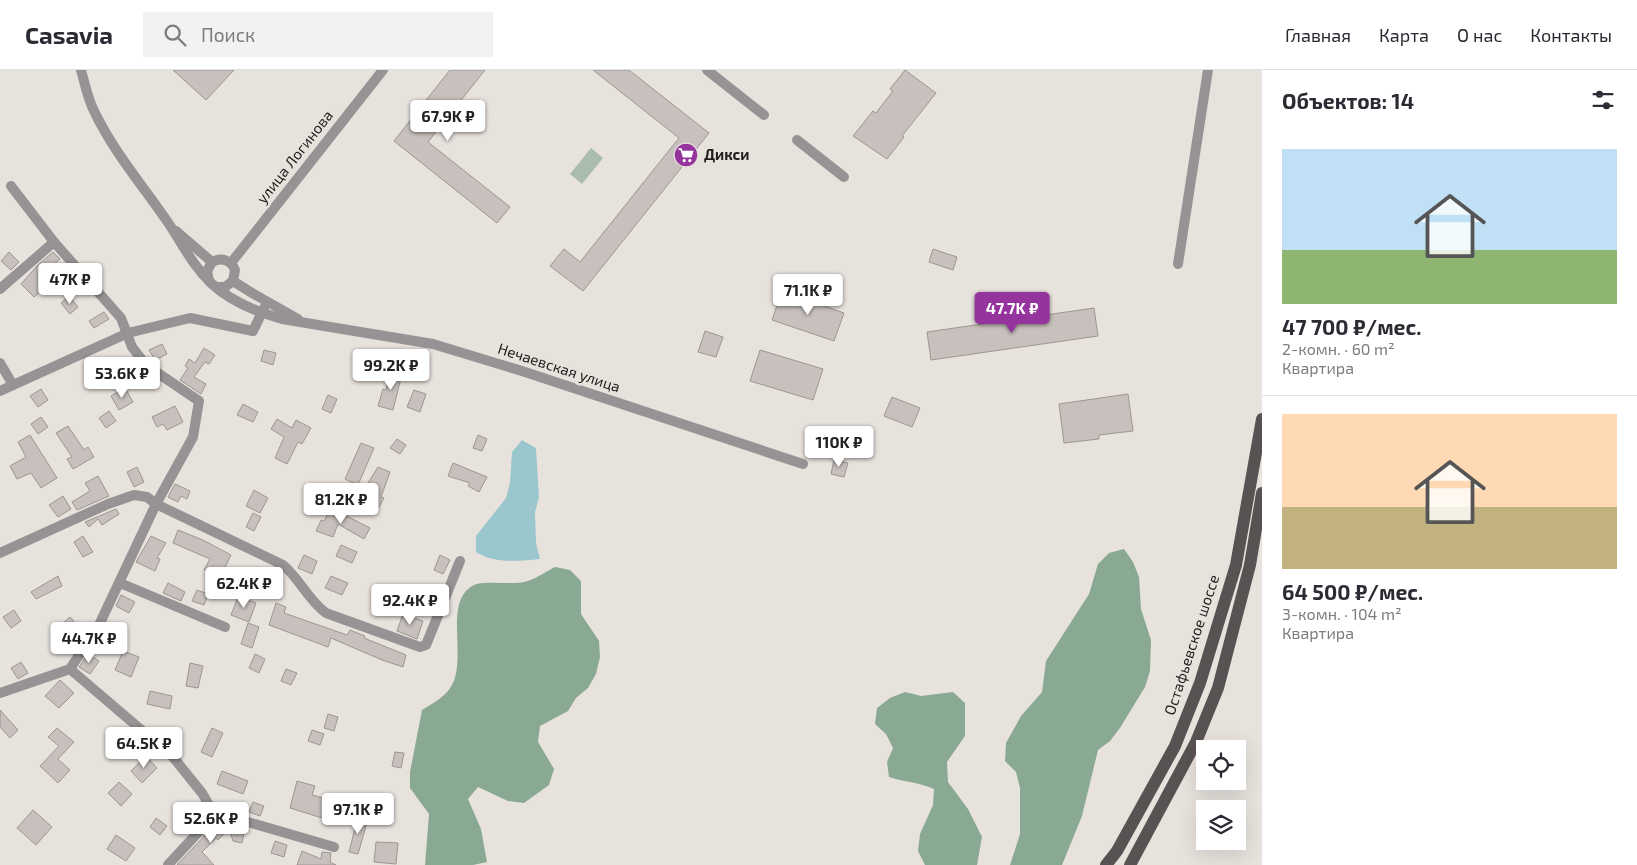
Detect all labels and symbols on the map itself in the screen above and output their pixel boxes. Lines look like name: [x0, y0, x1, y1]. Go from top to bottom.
pin: 67.9K ₽: [402, 100, 494, 142]
street label: улица Логинова: [252, 106, 337, 207]
supermarket icon: Дикси: [673, 142, 699, 168]
place label: Дикси: [704, 145, 749, 163]
pin: 47K ₽: [35, 262, 105, 305]
pin: 71.1K ₽: [762, 274, 854, 316]
pin: 47.7K ₽: [966, 292, 1058, 334]
street label: Нечаевская улица: [495, 339, 623, 396]
pin: 99.2K ₽: [345, 348, 437, 391]
pin: 53.6K ₽: [76, 356, 168, 399]
pin: 110K ₽: [798, 426, 880, 468]
pin: 81.2K ₽: [295, 482, 387, 525]
pin: 62.4K ₽: [198, 566, 290, 609]
street label: Остафьевское шоссе: [1160, 572, 1222, 717]
pin: 92.4K ₽: [364, 584, 456, 626]
pin: 44.7K ₽: [43, 622, 135, 664]
pin: 64.5K ₽: [98, 726, 190, 769]
pin: 97.1K ₽: [312, 792, 404, 835]
pin: 52.6K ₽: [165, 802, 257, 844]

